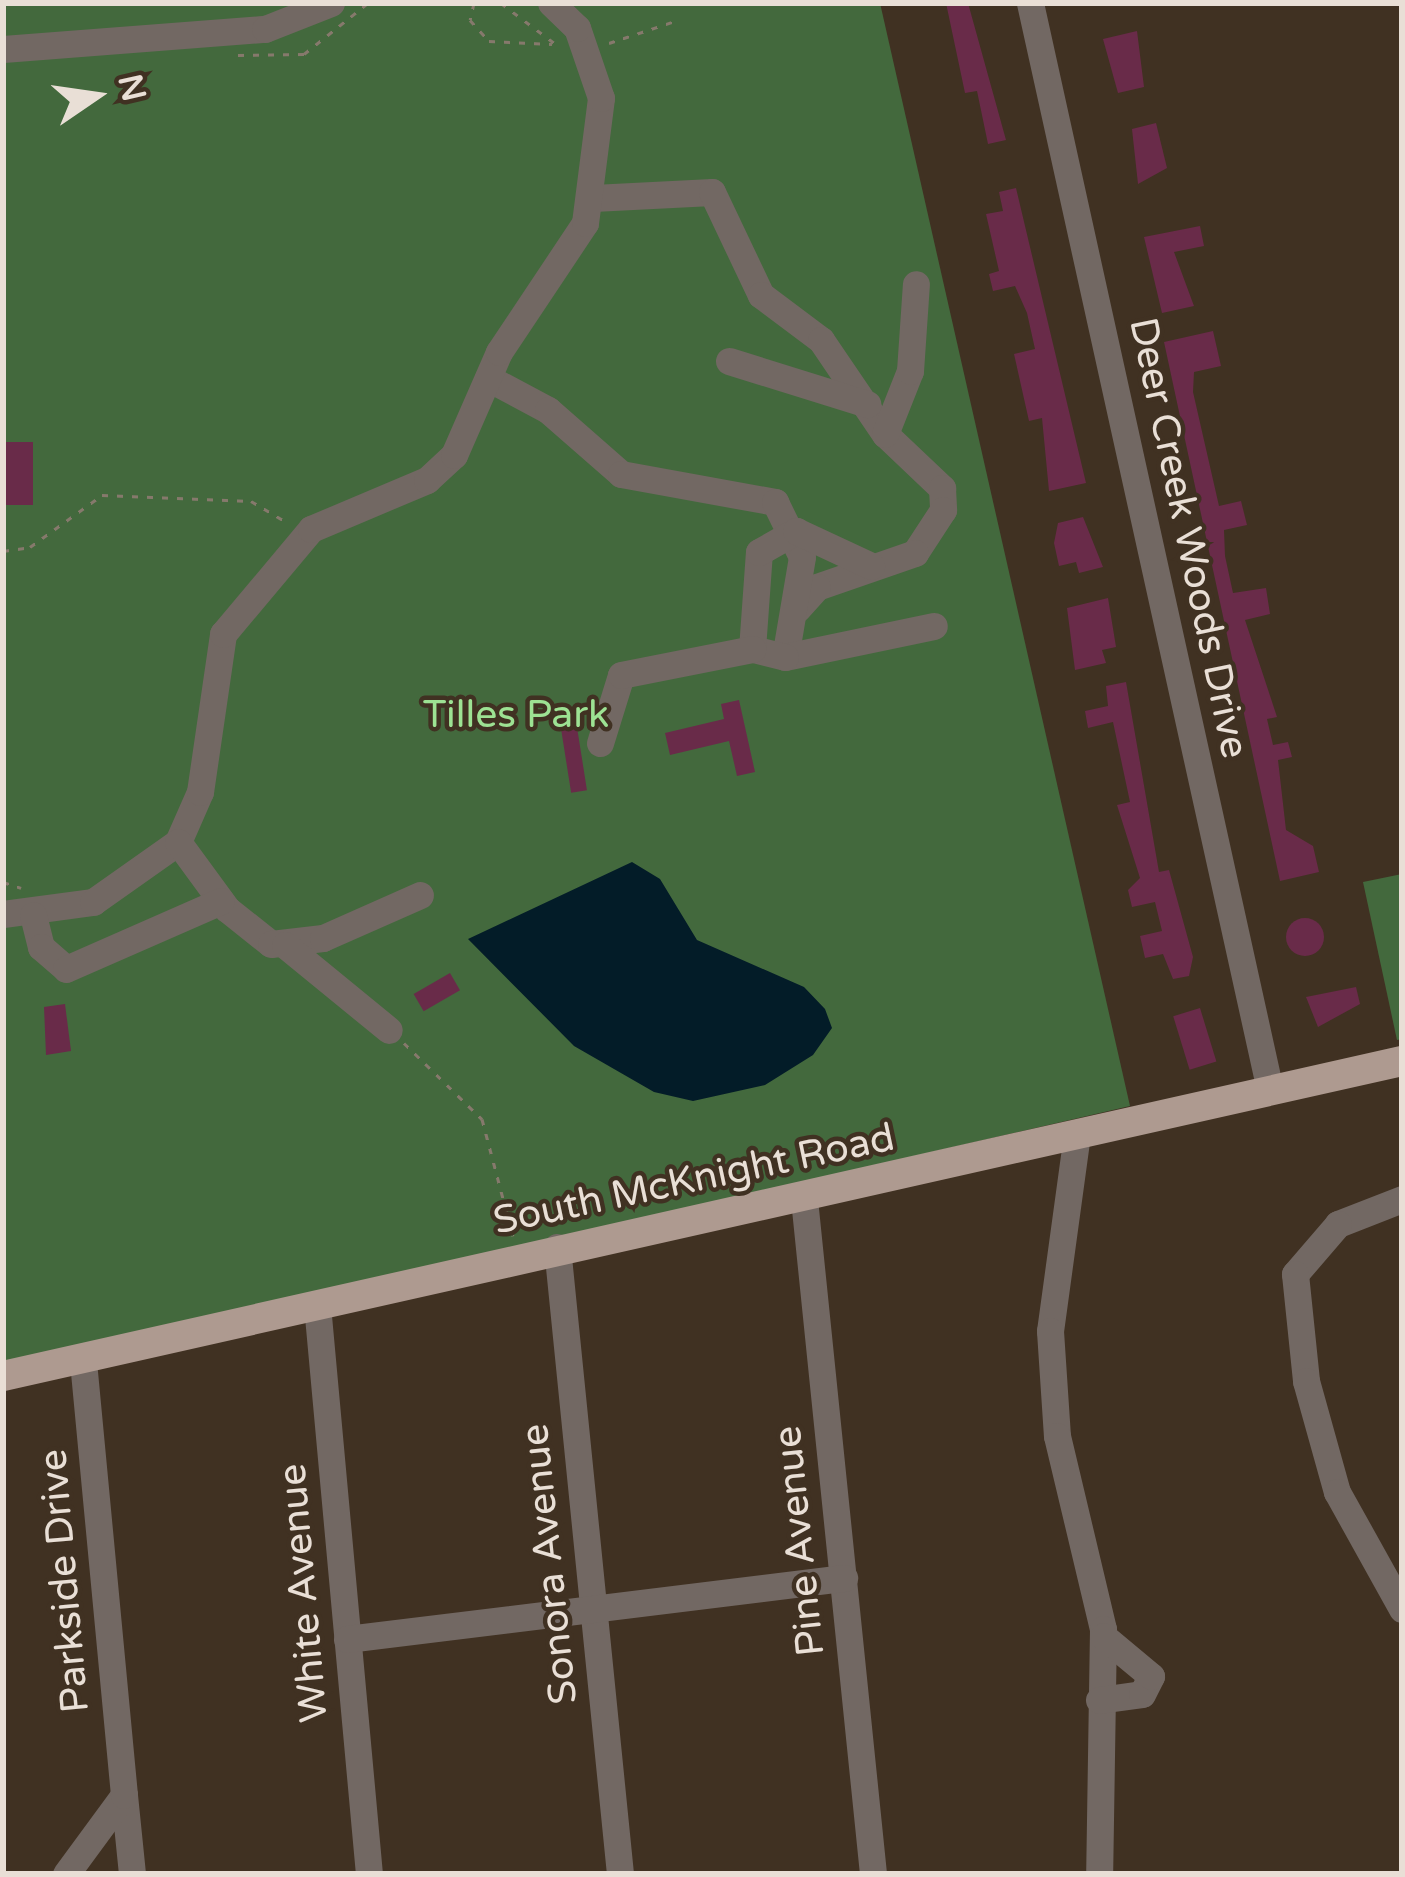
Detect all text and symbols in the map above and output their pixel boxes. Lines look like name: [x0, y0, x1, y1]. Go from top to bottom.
north arrow: [36, 36, 156, 156]
text: N: [110, 70, 154, 105]
street label: Deer Creek Woods Drive: [1118, 313, 1258, 763]
park label: Tilles Park: [423, 692, 609, 738]
street label: South McKnight Road: [489, 1115, 899, 1245]
street label: Sonora Avenue: [512, 1421, 588, 1707]
street label: Pine Avenue: [765, 1424, 835, 1658]
street label: Parkside Drive: [30, 1447, 100, 1715]
street label: White Avenue: [269, 1462, 339, 1724]

